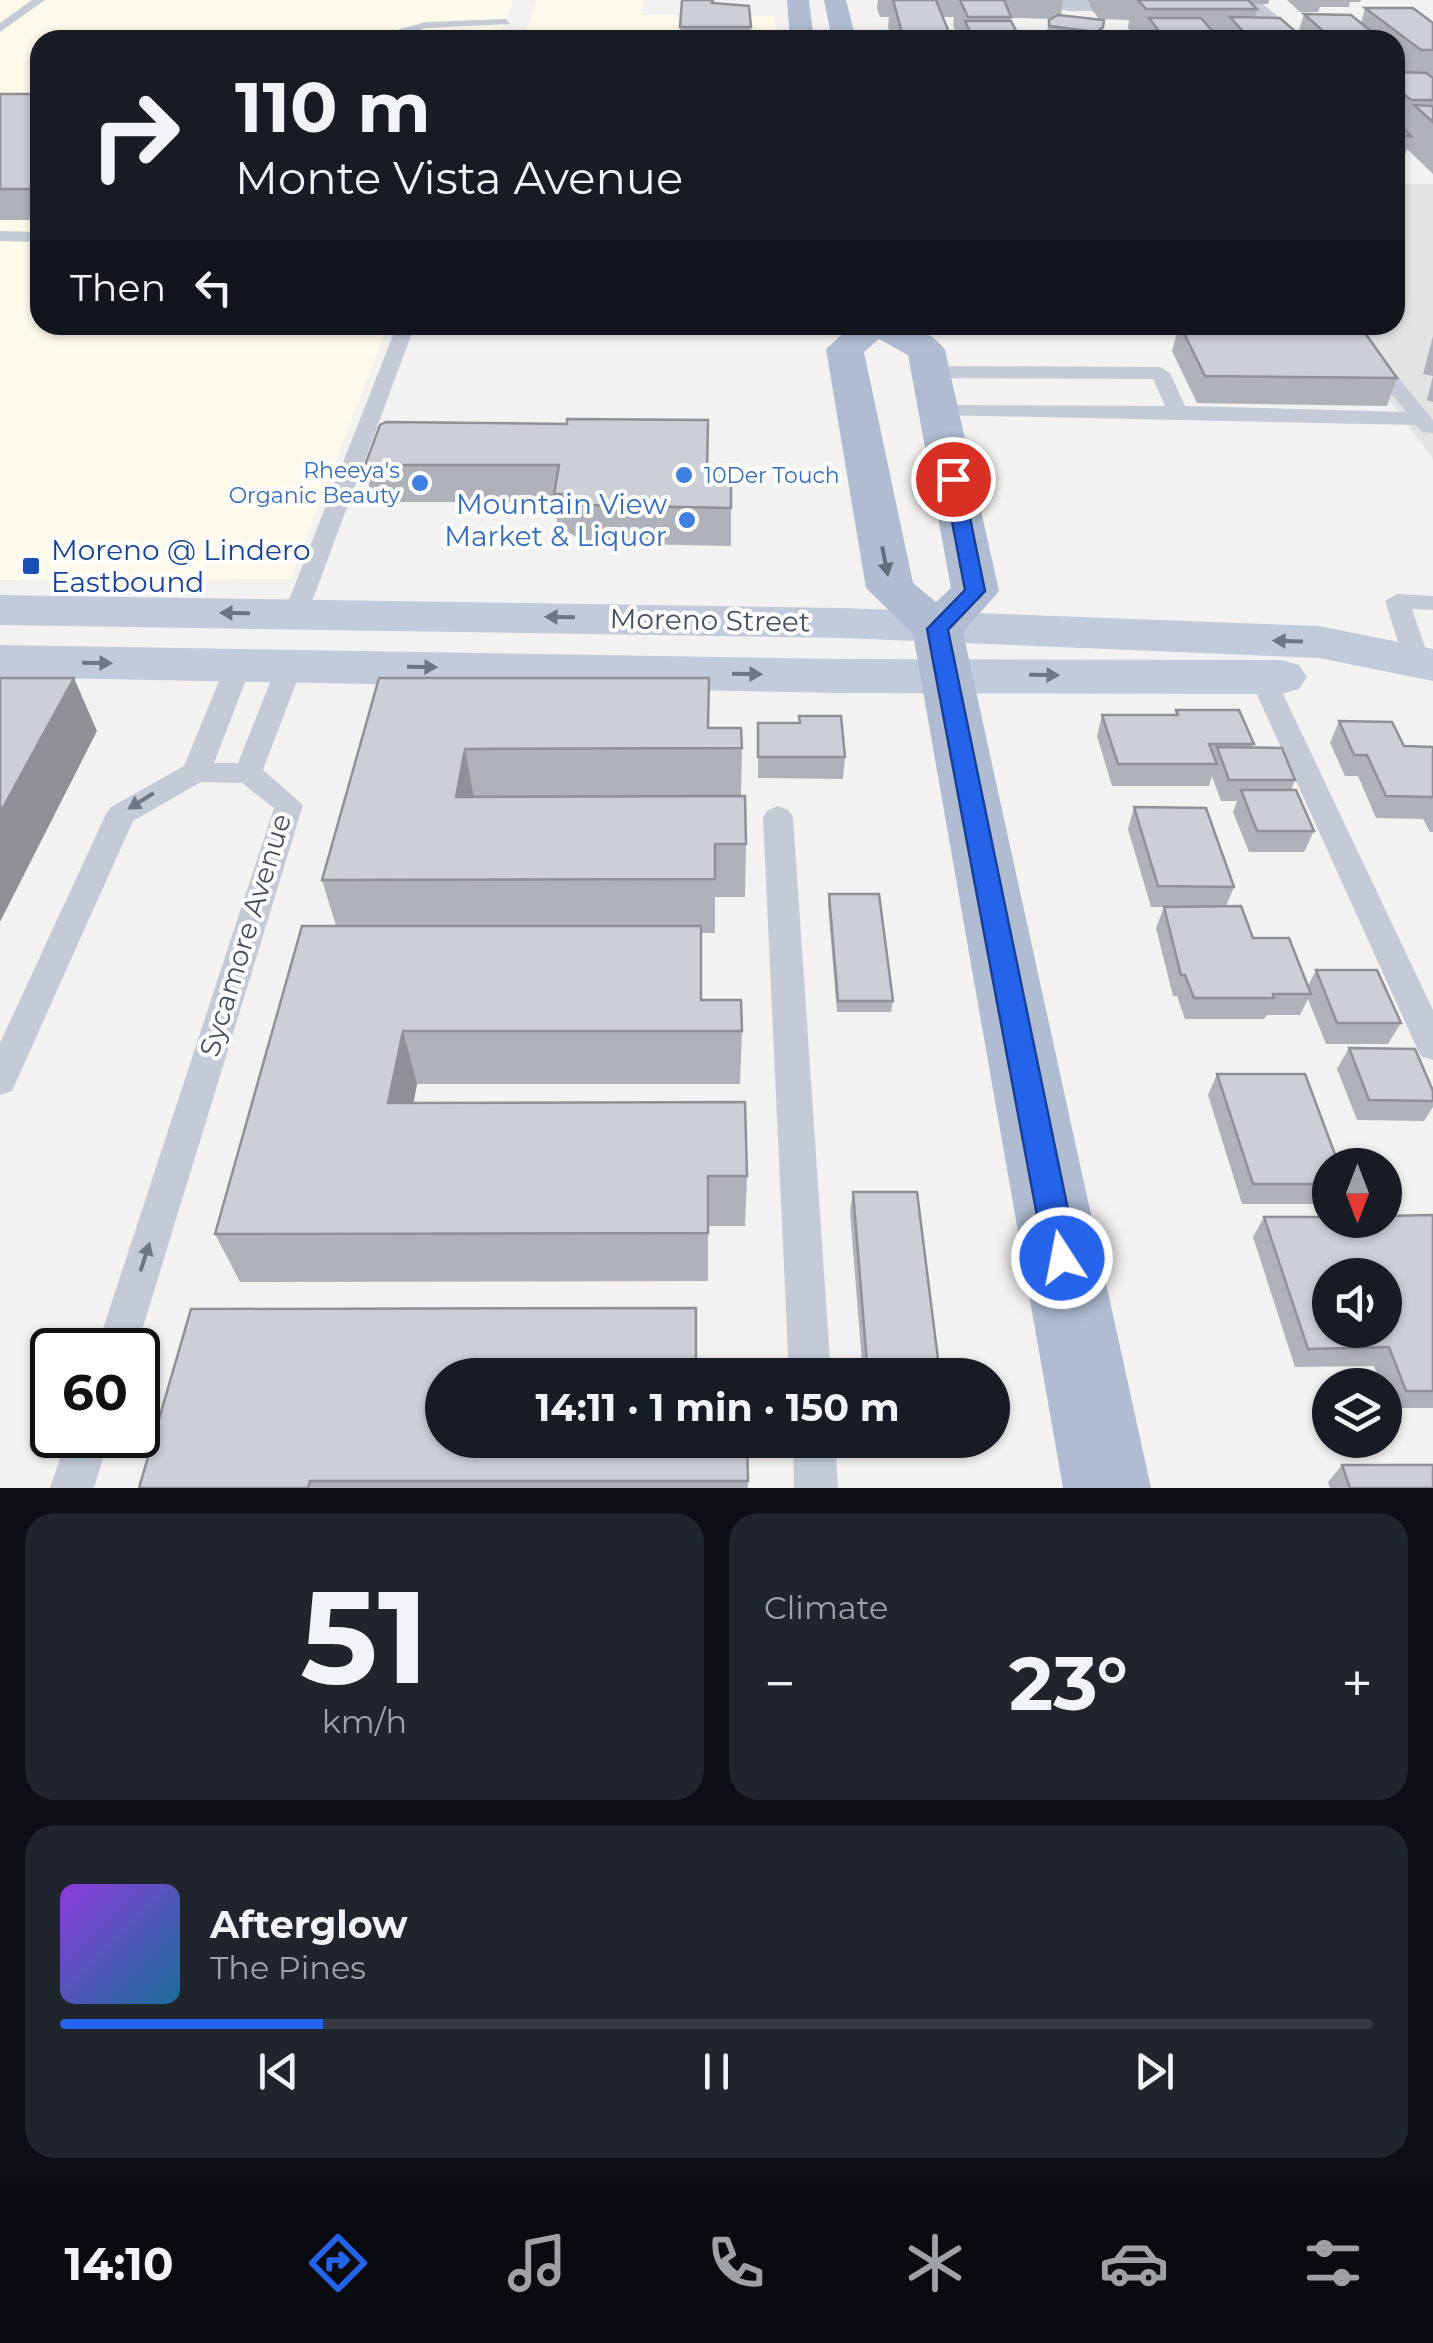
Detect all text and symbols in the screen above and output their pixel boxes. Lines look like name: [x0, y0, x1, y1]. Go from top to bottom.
text: 110 m: [235, 64, 431, 150]
icon: right: [70, 70, 200, 200]
text: Monte Vista Avenue: [235, 150, 683, 205]
icon: left: [186, 260, 241, 315]
text: Then: [70, 264, 166, 311]
pin: [911, 437, 996, 522]
icon: arrive: [926, 452, 981, 507]
place label: Rheeya's Organic Beauty: [229, 457, 400, 509]
place label: 10Der Touch: [704, 462, 840, 489]
marker: 10Der Touch: [673, 464, 695, 486]
marker: Rheeya's Organic Beauty: [409, 472, 431, 494]
place label: Mountain View Market & Liquor: [444, 487, 667, 553]
marker: Mountain View Market & Liquor: [676, 509, 698, 531]
place label: Moreno @ Lindero Eastbound: [51, 533, 310, 599]
one-way arrow: [877, 546, 893, 577]
marker: Moreno @ Lindero Eastbound: [20, 555, 42, 577]
street label: Moreno Street: [609, 601, 811, 639]
one-way arrow: [218, 605, 250, 621]
one-way arrow: [543, 609, 575, 625]
one-way arrow: [1272, 633, 1304, 649]
one-way arrow: [82, 655, 114, 671]
one-way arrow: [407, 659, 439, 675]
one-way arrow: [732, 666, 764, 682]
one-way arrow: [1028, 667, 1060, 683]
one-way arrow: [128, 791, 155, 810]
street label: Sycamore Avenue: [192, 809, 298, 1061]
north arrow: [1312, 1148, 1402, 1238]
map controls: [1312, 1148, 1402, 1458]
position arrow: [1010, 1206, 1114, 1310]
one-way arrow: [139, 1242, 154, 1272]
button: sound: [1312, 1258, 1402, 1348]
speed limit sign: 60: [30, 1328, 160, 1458]
button: layers: [1312, 1368, 1402, 1458]
text: 14:11 · 1 min · 150 m: [535, 1384, 900, 1431]
text: 51: [300, 1557, 429, 1716]
text: Climate: [764, 1588, 888, 1627]
text: 23°: [1009, 1637, 1128, 1729]
text: −: [764, 1650, 796, 1717]
text: +: [1341, 1650, 1373, 1717]
text: km/h: [322, 1702, 407, 1741]
text: Afterglow: [210, 1901, 408, 1948]
text: The Pines: [210, 1948, 366, 1987]
icon: previous: [251, 2044, 306, 2099]
icon: pause: [689, 2044, 744, 2099]
icon: next: [1127, 2044, 1182, 2099]
icon: directions: [303, 2228, 373, 2298]
icon: music: [502, 2228, 572, 2298]
icon: phone: [701, 2228, 771, 2298]
icon: climate: [900, 2228, 970, 2298]
icon: car: [1099, 2228, 1169, 2298]
icon: filters: [1298, 2228, 1368, 2298]
text: 14:10: [65, 2236, 174, 2291]

